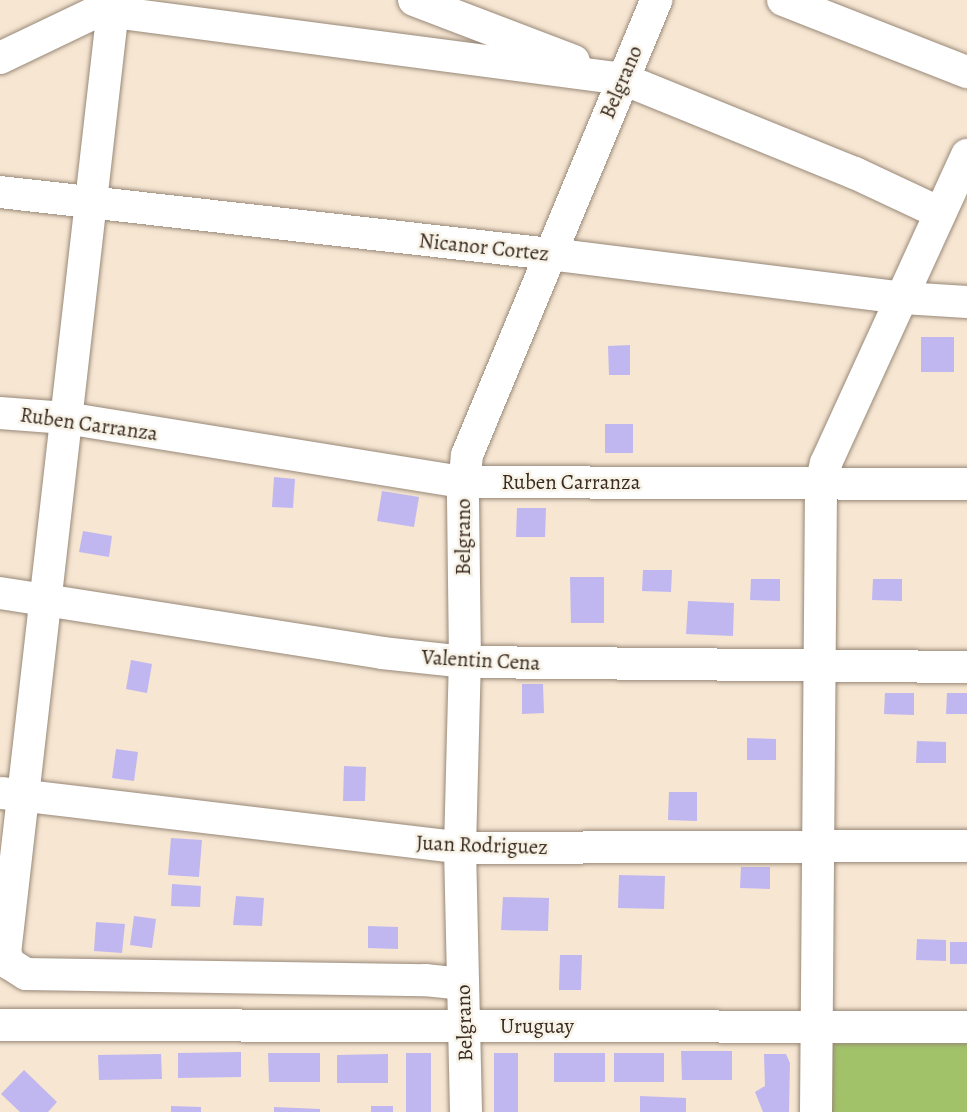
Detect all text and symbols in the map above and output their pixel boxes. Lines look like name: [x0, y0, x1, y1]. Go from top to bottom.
street label: Belgrano: [594, 42, 648, 122]
street label: Nicanor Cortez: [418, 228, 550, 266]
street label: Ruben Carranza: [18, 402, 160, 446]
street label: Ruben Carranza: [502, 469, 640, 495]
street label: Belgrano: [450, 499, 476, 575]
street label: Valentin Cena: [421, 644, 541, 676]
street label: Juan Rodriguez: [416, 830, 548, 860]
street label: Belgrano: [450, 984, 478, 1062]
street label: Uruguay: [500, 1013, 574, 1039]

